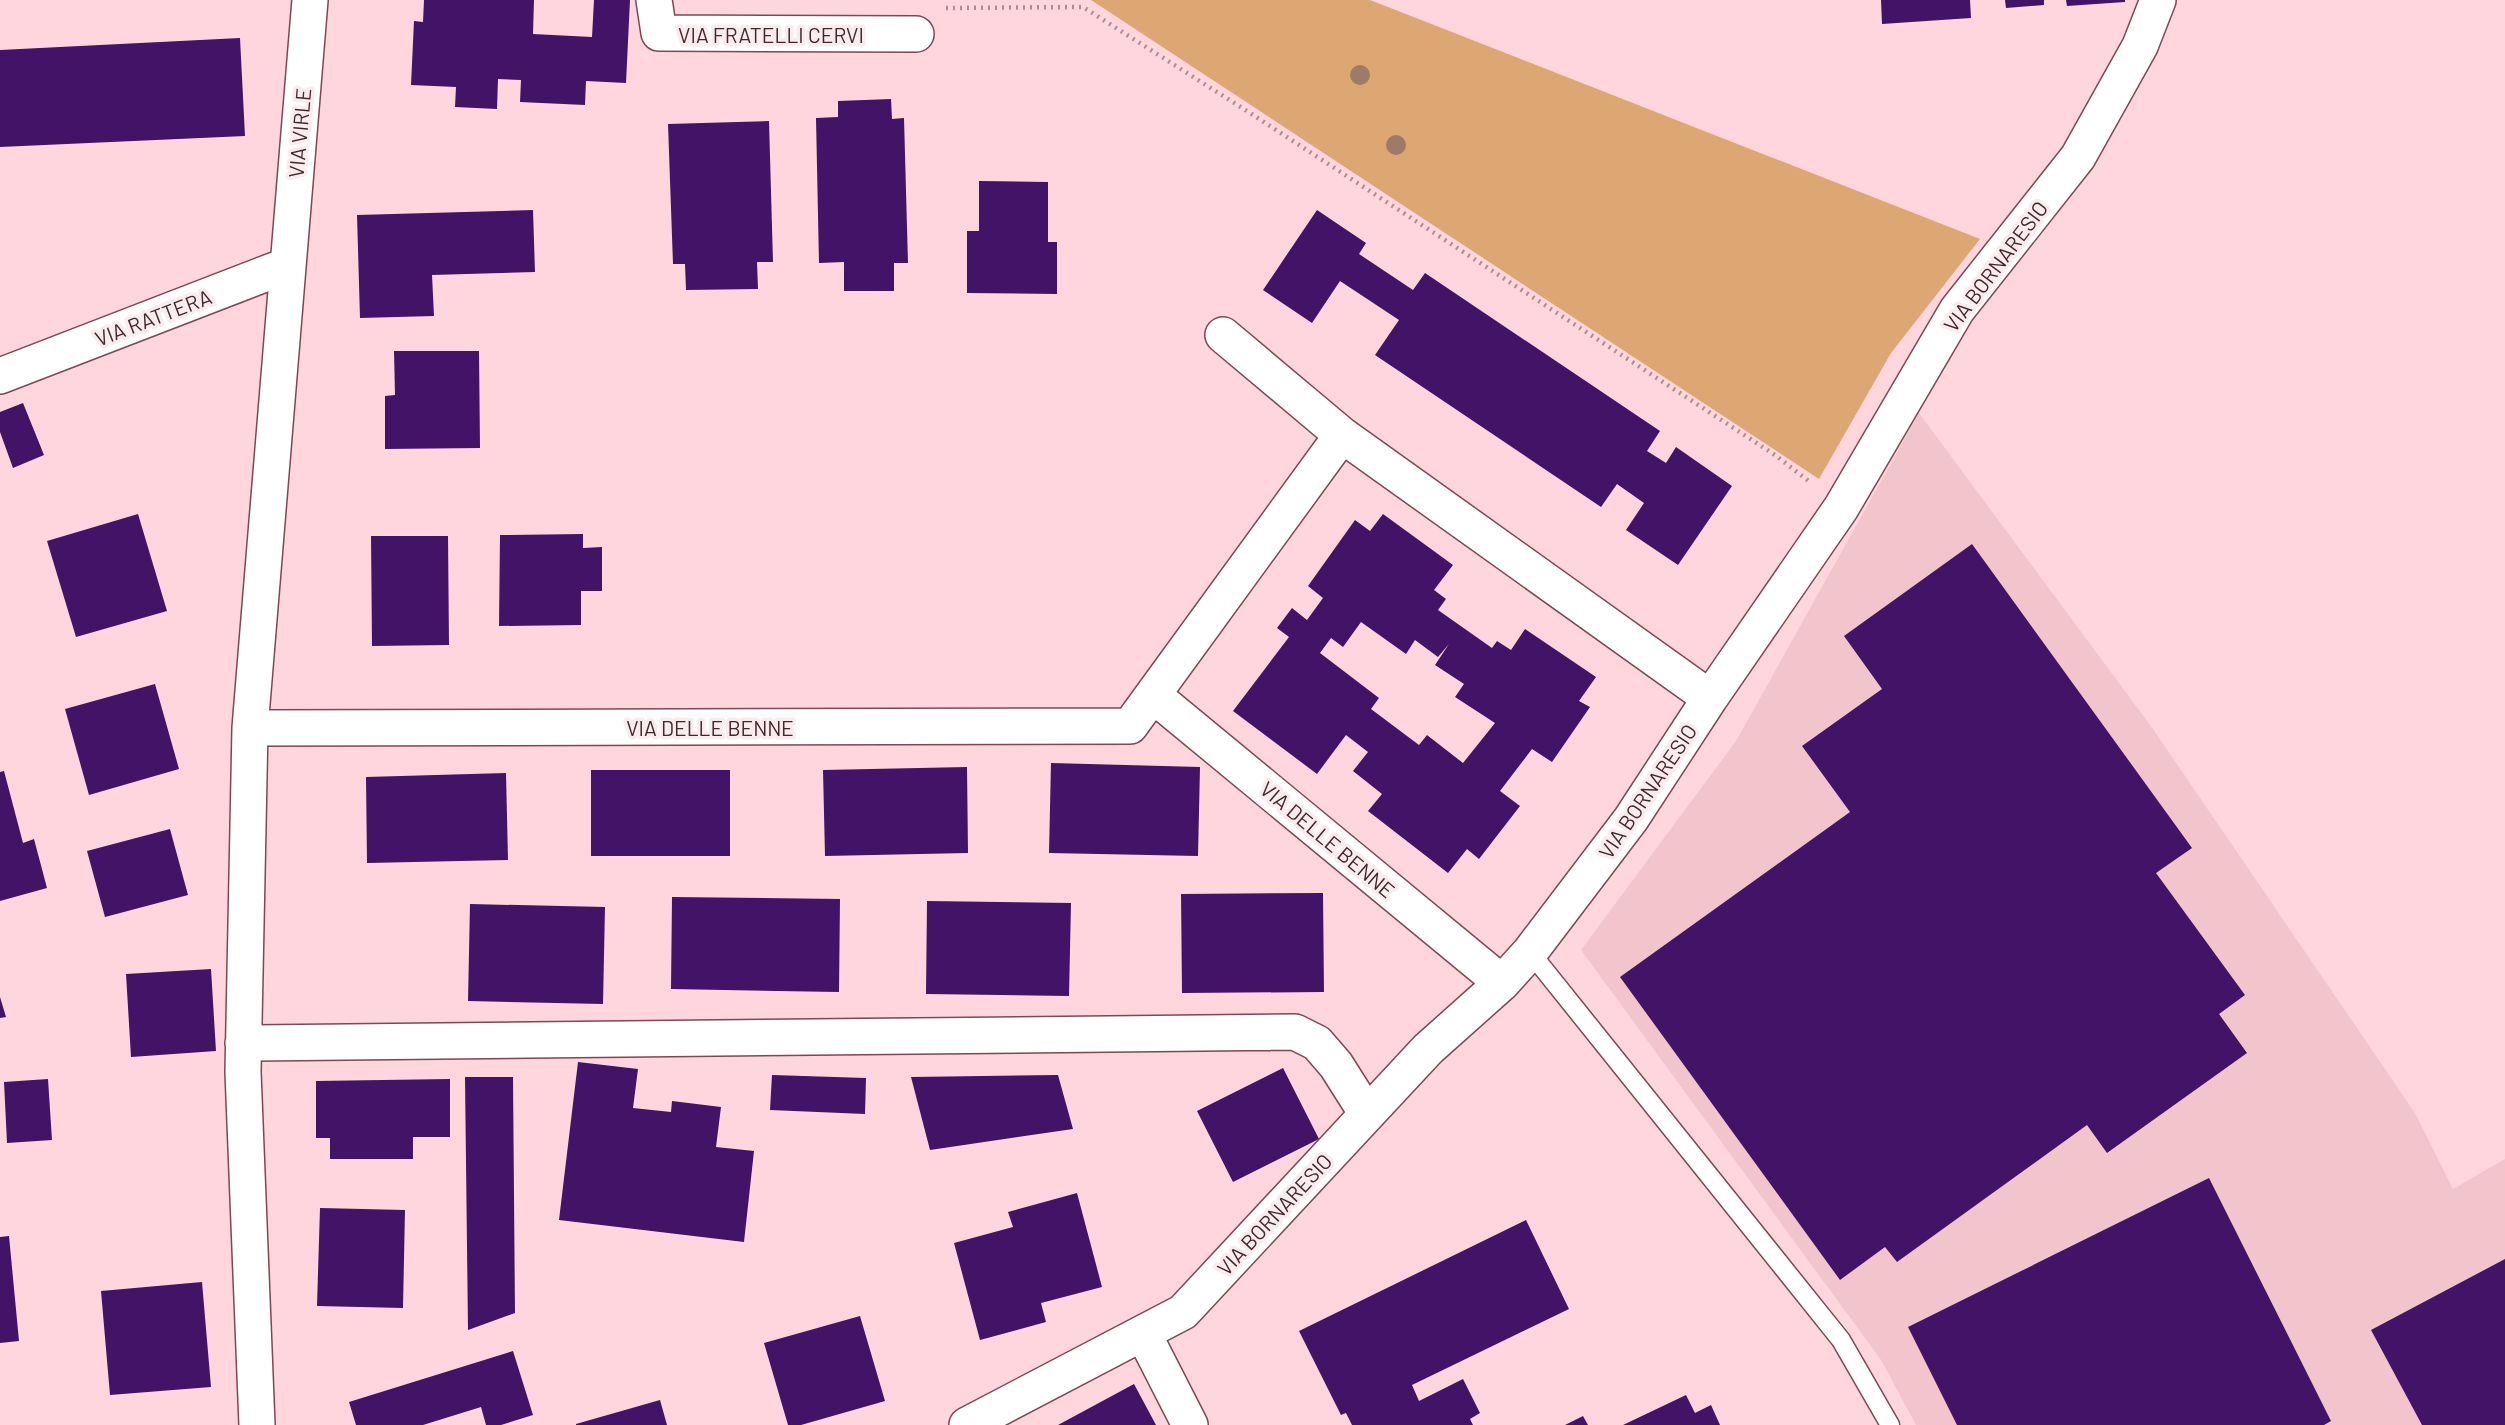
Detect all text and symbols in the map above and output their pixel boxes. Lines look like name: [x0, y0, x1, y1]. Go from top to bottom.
street label: VIA FRATELLI CERVI: [678, 22, 864, 47]
street label: VIA VIRLE: [283, 87, 315, 179]
street label: VIA BORNARESIO: [1938, 196, 2052, 336]
street label: VIA RATTERA: [91, 283, 215, 351]
street label: VIA DELLE BENNE: [626, 715, 794, 740]
street label: VIA BORNARESIO: [1593, 719, 1701, 863]
street label: VIA DELLE BENNE: [1256, 776, 1400, 902]
street label: VIA BORNARESIO: [1211, 1148, 1337, 1280]

